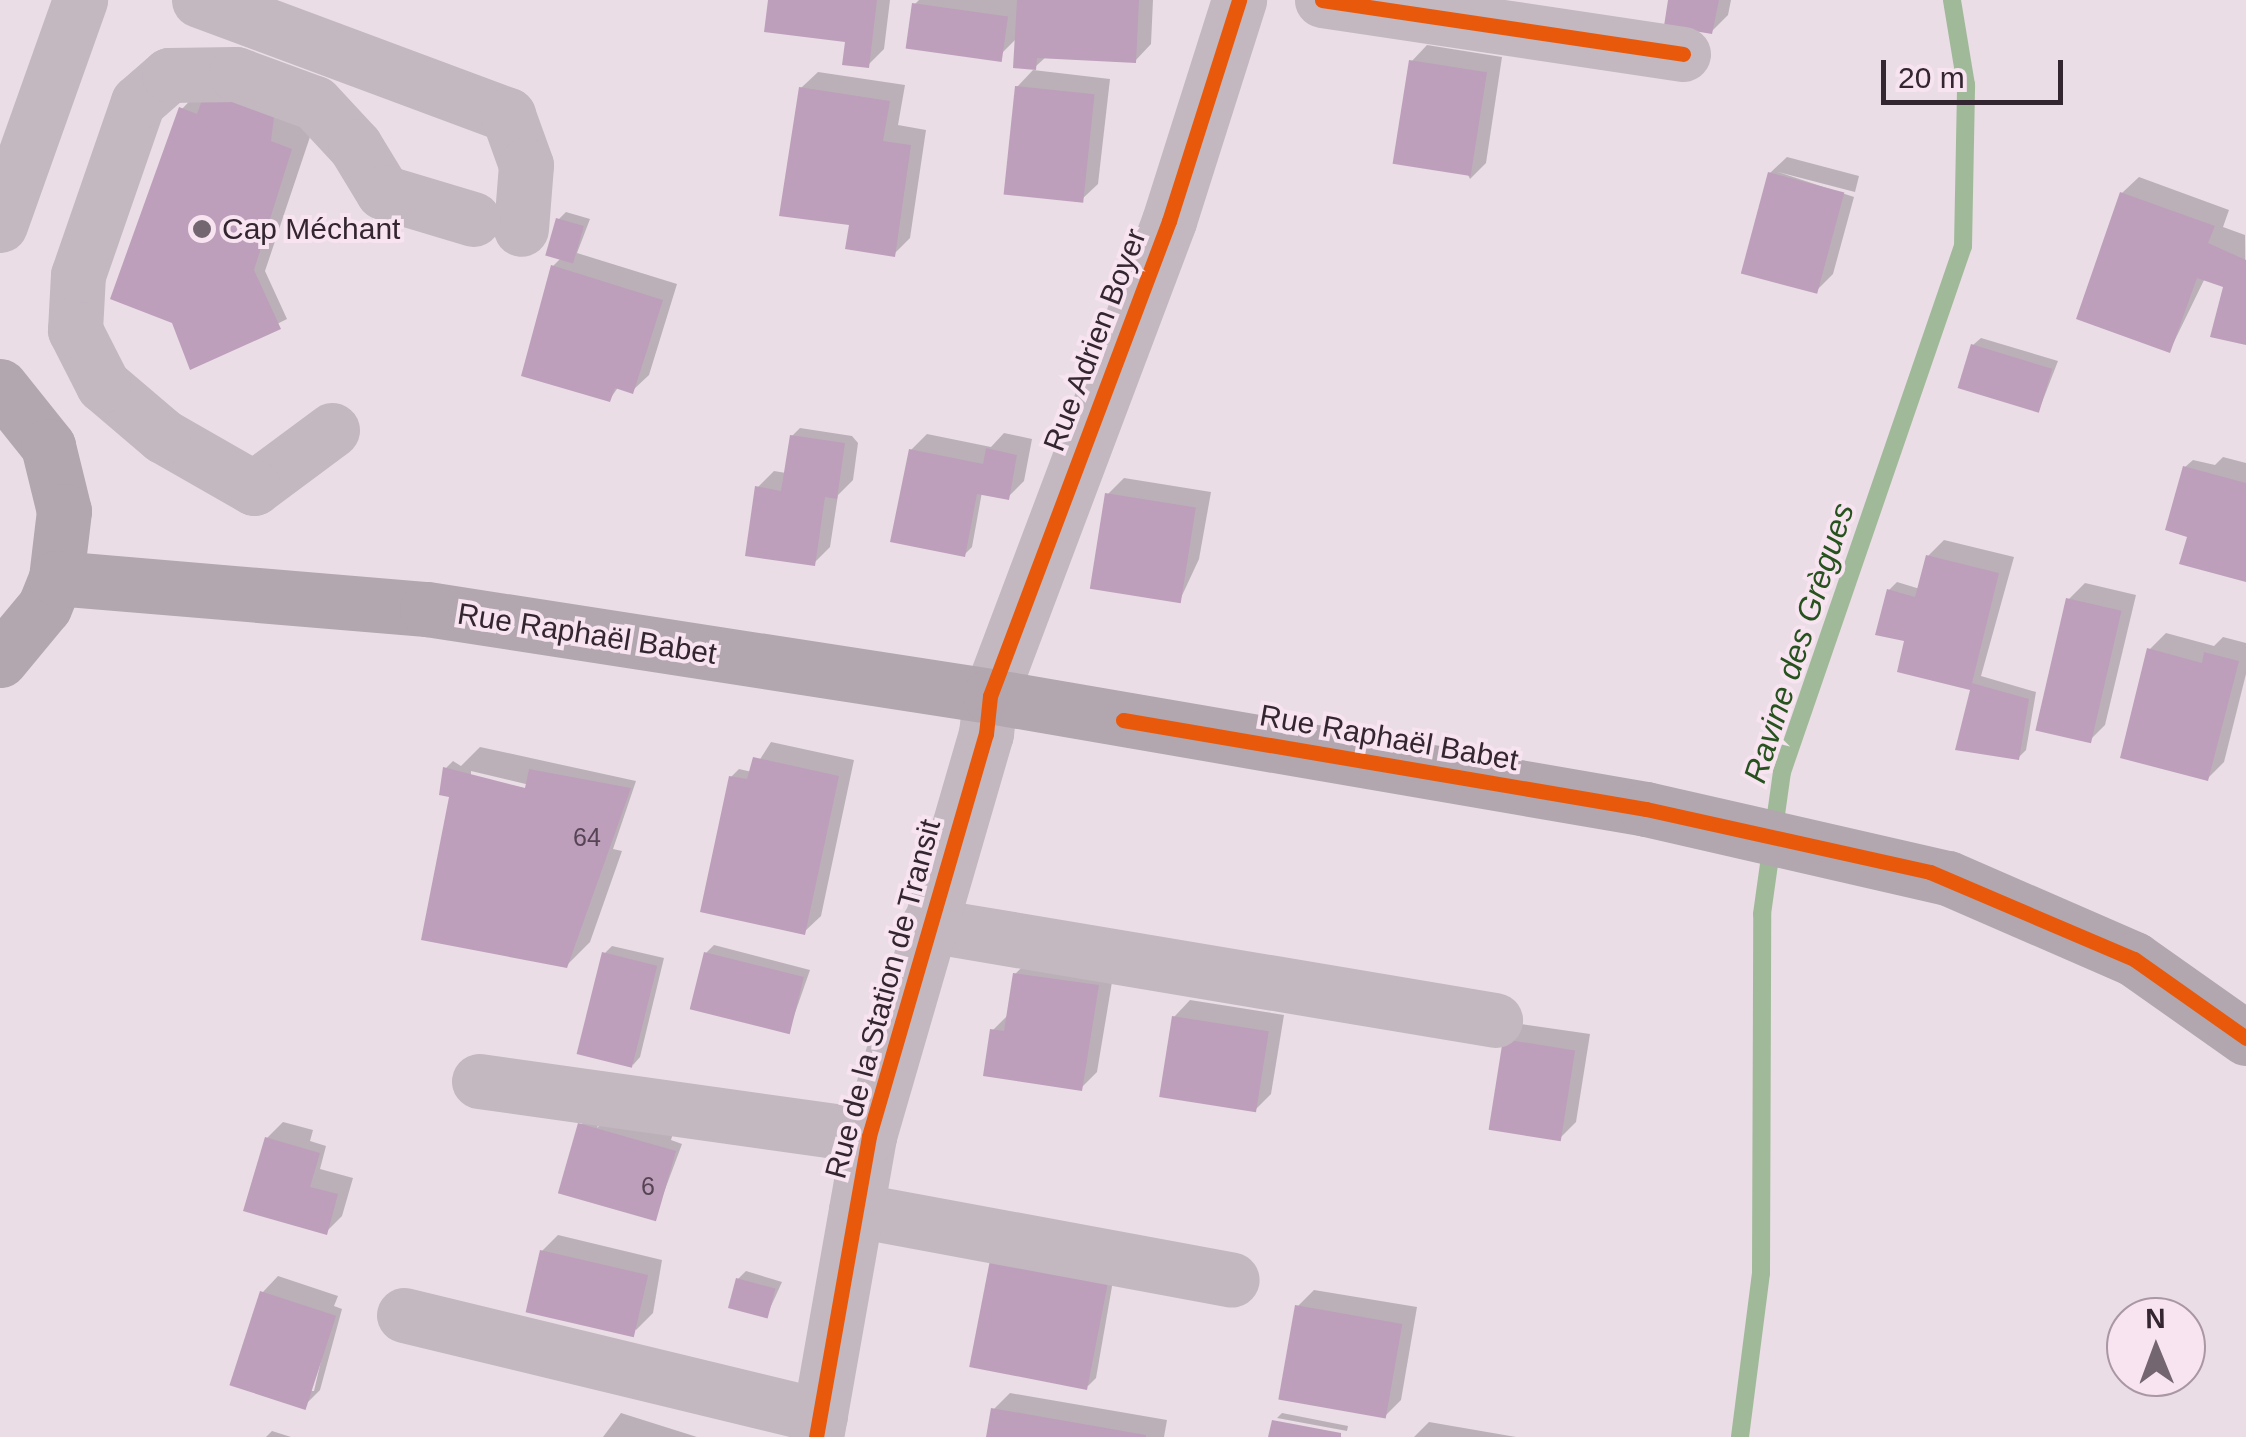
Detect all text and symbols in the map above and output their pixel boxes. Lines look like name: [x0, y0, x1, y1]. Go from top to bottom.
scale bar: [1886, 40, 2068, 102]
text: 20 m: [1898, 61, 1965, 94]
place label: Cap Méchant: [222, 211, 400, 247]
marker: Cap Méchant: [191, 218, 213, 240]
street label: Rue Adrien Boyer: [1036, 223, 1154, 457]
water label: Ravine des Grègues: [1736, 498, 1862, 788]
street label: Rue Raphaël Babet: [455, 596, 719, 672]
street label: Rue Raphaël Babet: [1257, 698, 1521, 778]
street label: Rue de la Station de Transit: [818, 815, 948, 1183]
house number: 64: [573, 822, 601, 852]
house number: 6: [641, 1171, 655, 1201]
north arrow: [2106, 1297, 2206, 1397]
text: N: [2145, 1303, 2166, 1334]

